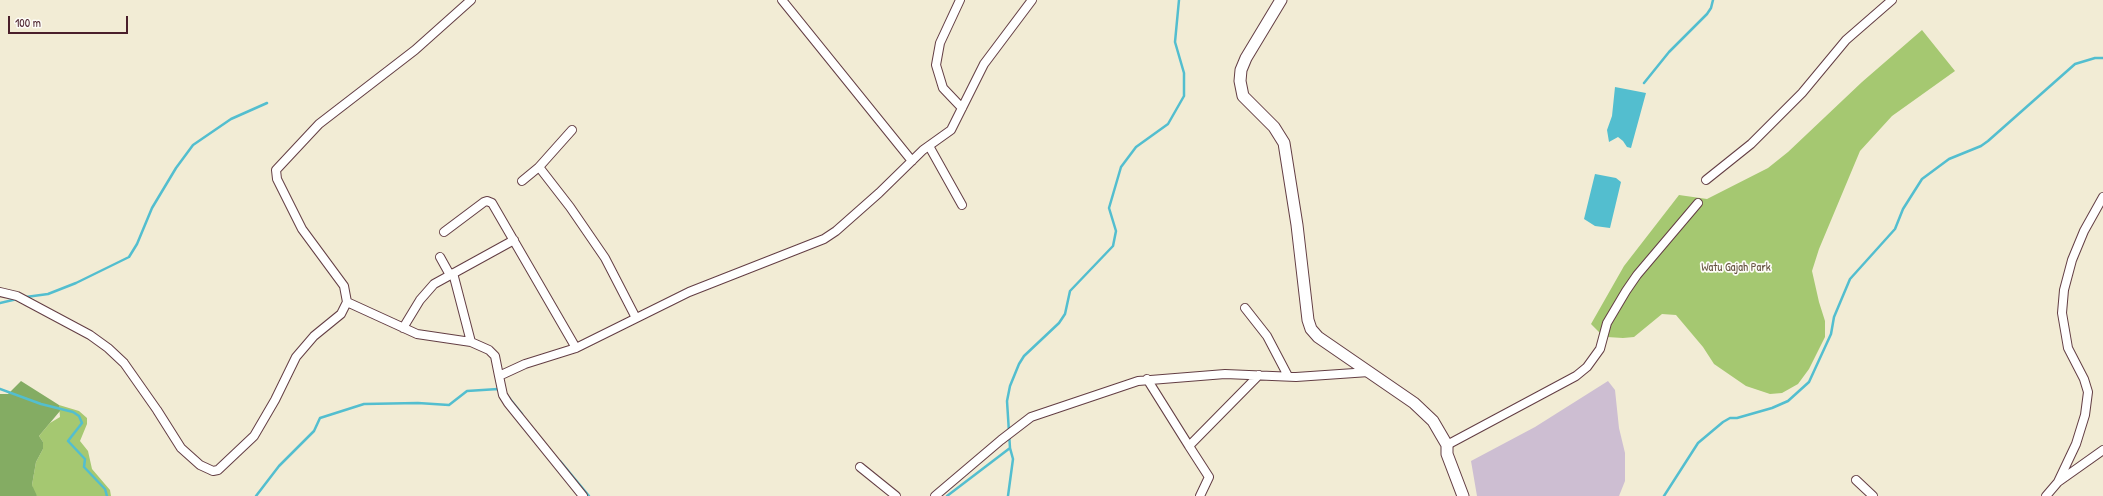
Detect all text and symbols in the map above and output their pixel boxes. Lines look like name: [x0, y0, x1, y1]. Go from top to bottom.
scale bar: [10, 8, 130, 34]
text: 100 m: [15, 14, 41, 31]
park label: Watu Gajah Park: [1701, 261, 1771, 275]

